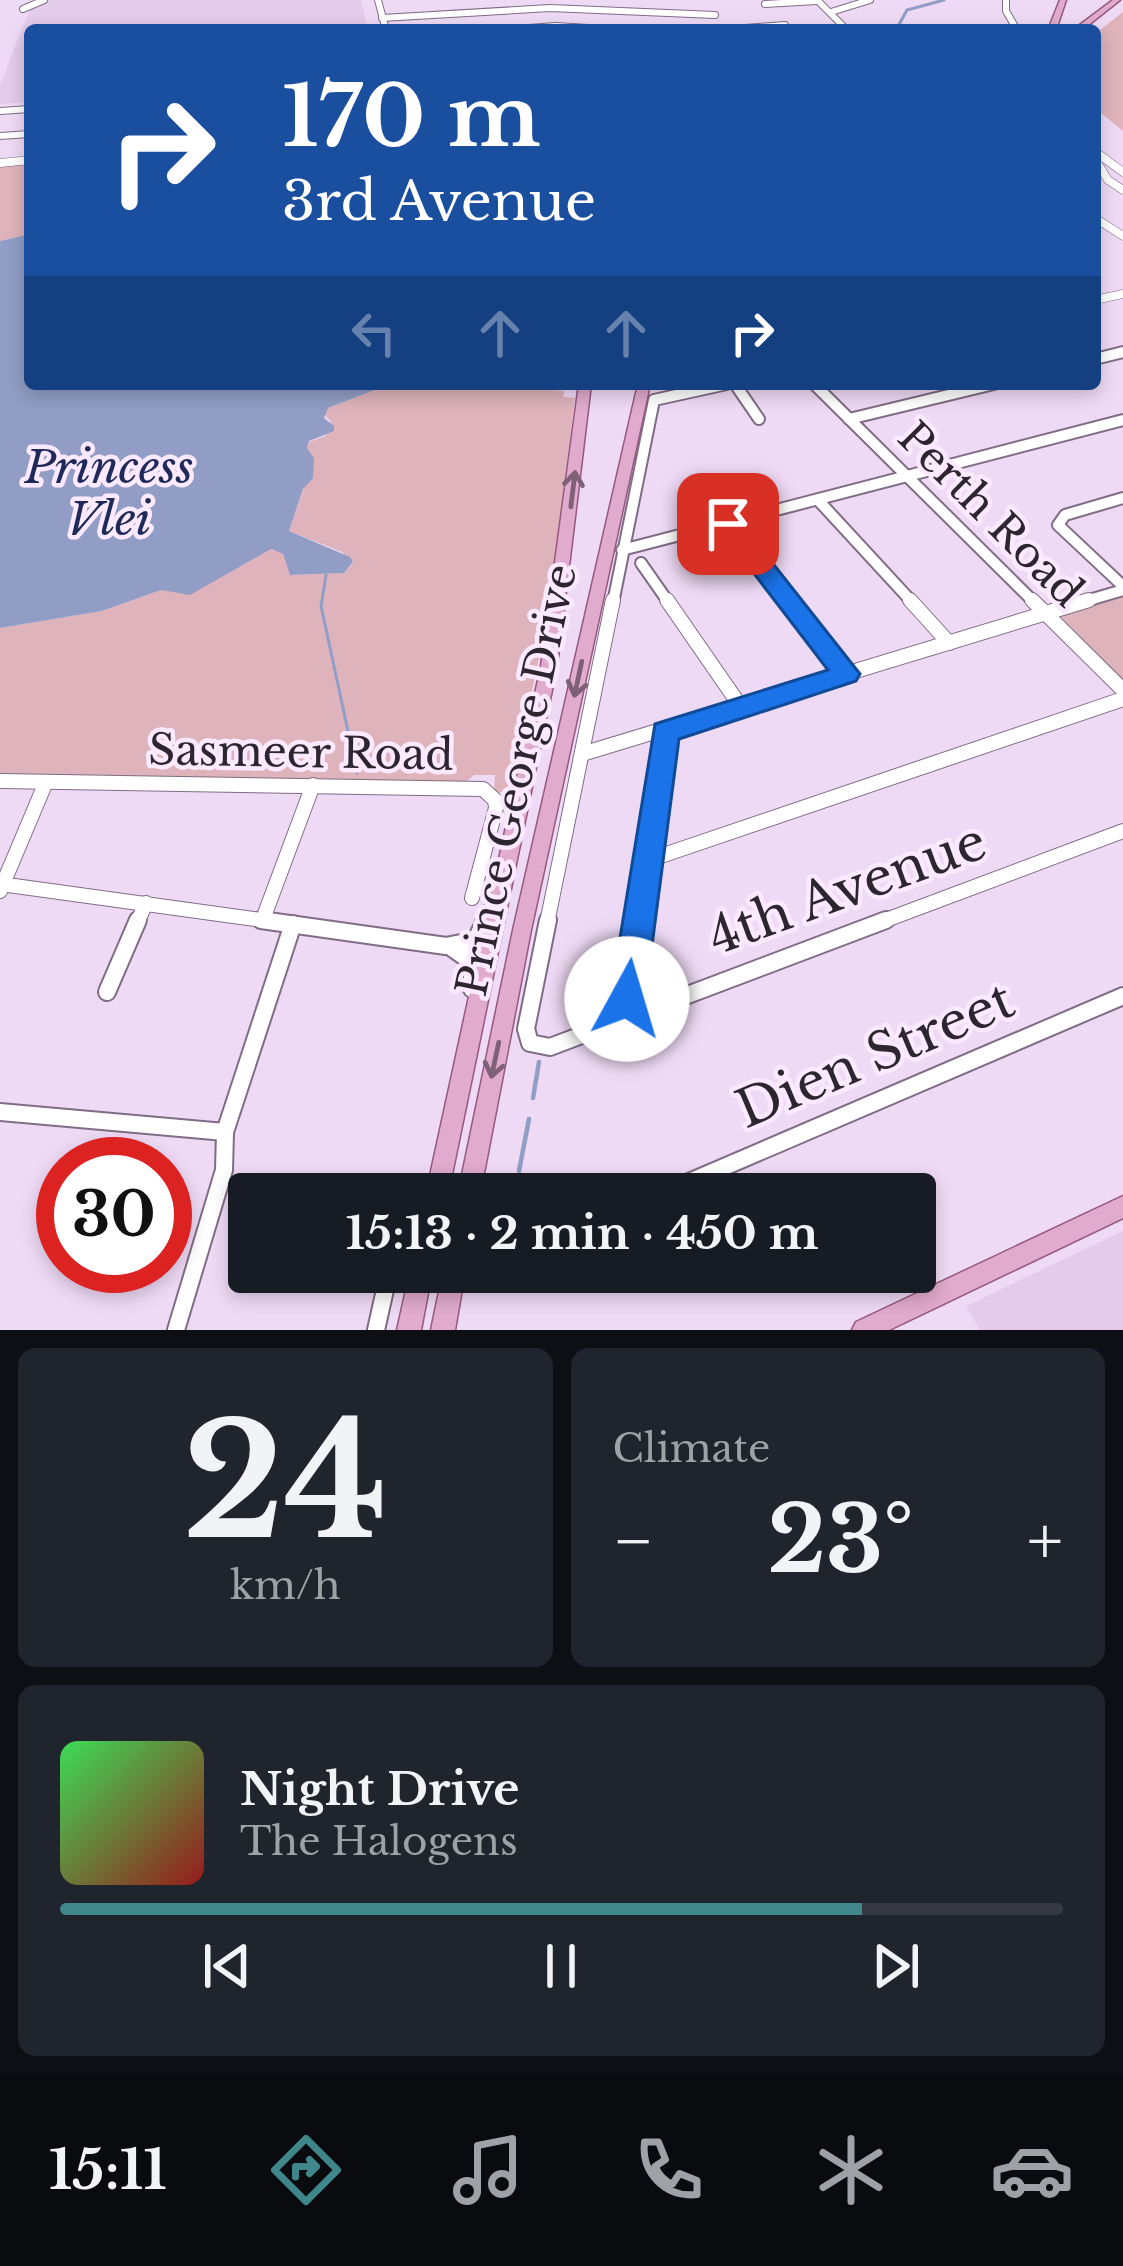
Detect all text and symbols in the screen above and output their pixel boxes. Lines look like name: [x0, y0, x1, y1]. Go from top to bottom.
text: 170 m: [282, 65, 541, 169]
icon: right: [84, 72, 240, 228]
text: 3rd Avenue: [282, 168, 596, 235]
icon: left: [341, 300, 407, 366]
icon: ahead: [467, 300, 533, 366]
icon: ahead: [593, 300, 659, 366]
icon: right: [719, 300, 785, 366]
street label: Perth Road: [888, 411, 1094, 617]
water label: Princess Vlei: [23, 439, 194, 547]
one-way arrow: [562, 471, 584, 510]
pin: [677, 473, 779, 575]
icon: arrive: [695, 491, 761, 557]
street label: Prince George Drive: [445, 559, 587, 1001]
one-way arrow: [566, 658, 588, 697]
street label: Sasmeer Road: [148, 723, 454, 781]
street label: 4th Avenue: [699, 810, 995, 968]
position arrow: [564, 936, 690, 1062]
street label: Dien Street: [727, 968, 1023, 1142]
one-way arrow: [483, 1040, 505, 1079]
speed limit sign: 30: [36, 1137, 192, 1293]
text: 15:13 · 2 min · 450 m: [346, 1205, 819, 1261]
text: 24: [183, 1386, 388, 1579]
text: Climate: [613, 1424, 770, 1473]
text: 23°: [768, 1485, 914, 1596]
text: −: [613, 1500, 654, 1582]
text: +: [1027, 1500, 1063, 1582]
text: km/h: [230, 1561, 341, 1610]
text: Night Drive: [240, 1761, 520, 1817]
text: The Halogens: [240, 1817, 518, 1866]
icon: previous: [194, 1933, 260, 1999]
icon: pause: [528, 1933, 594, 1999]
icon: next: [863, 1933, 929, 1999]
icon: directions: [264, 2128, 348, 2212]
icon: music: [446, 2128, 530, 2212]
icon: phone: [627, 2128, 711, 2212]
icon: climate: [809, 2128, 893, 2212]
icon: car: [990, 2128, 1074, 2212]
text: 15:11: [49, 2137, 167, 2204]

